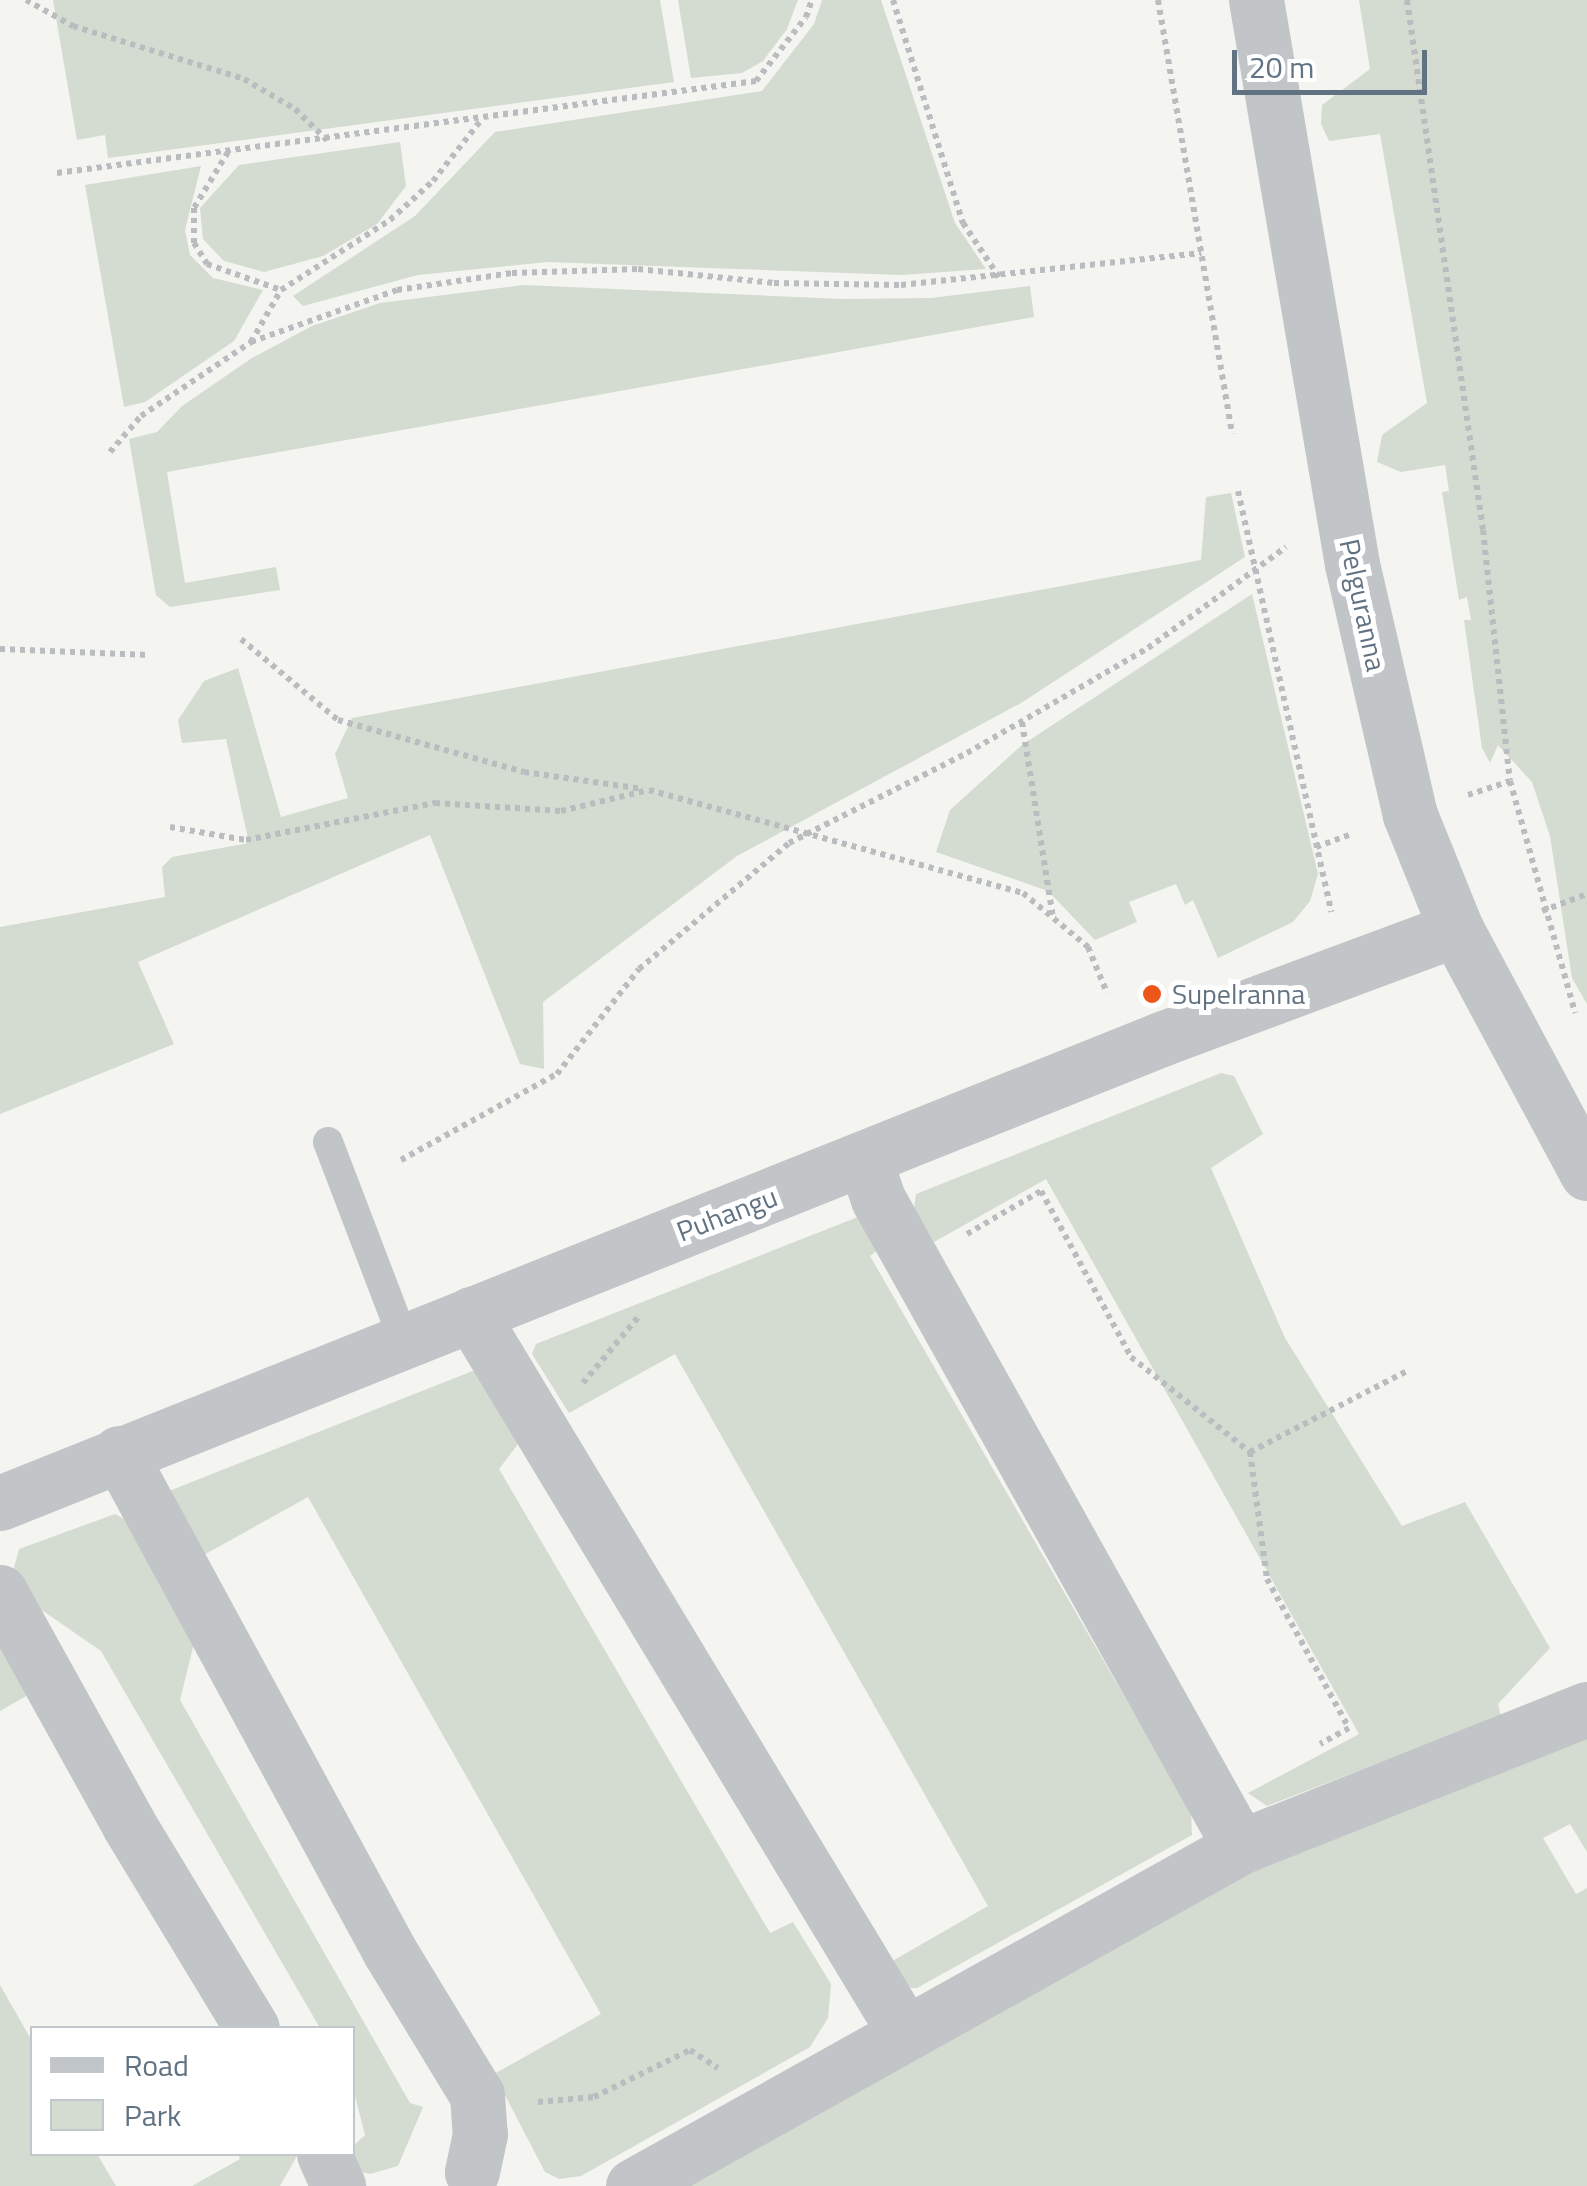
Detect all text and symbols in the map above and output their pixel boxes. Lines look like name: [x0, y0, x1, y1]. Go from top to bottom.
scale bar: [1237, 30, 1432, 92]
text: 20 m: [1249, 44, 1314, 90]
street label: Pelguranna: [1333, 536, 1393, 674]
place label: Supelranna: [1172, 977, 1305, 1011]
marker: Supelranna: [1141, 983, 1163, 1005]
street label: Puhangu: [672, 1180, 782, 1248]
legend: [30, 2026, 355, 2156]
text: Road: [124, 2042, 189, 2088]
text: Park: [124, 2092, 181, 2138]

